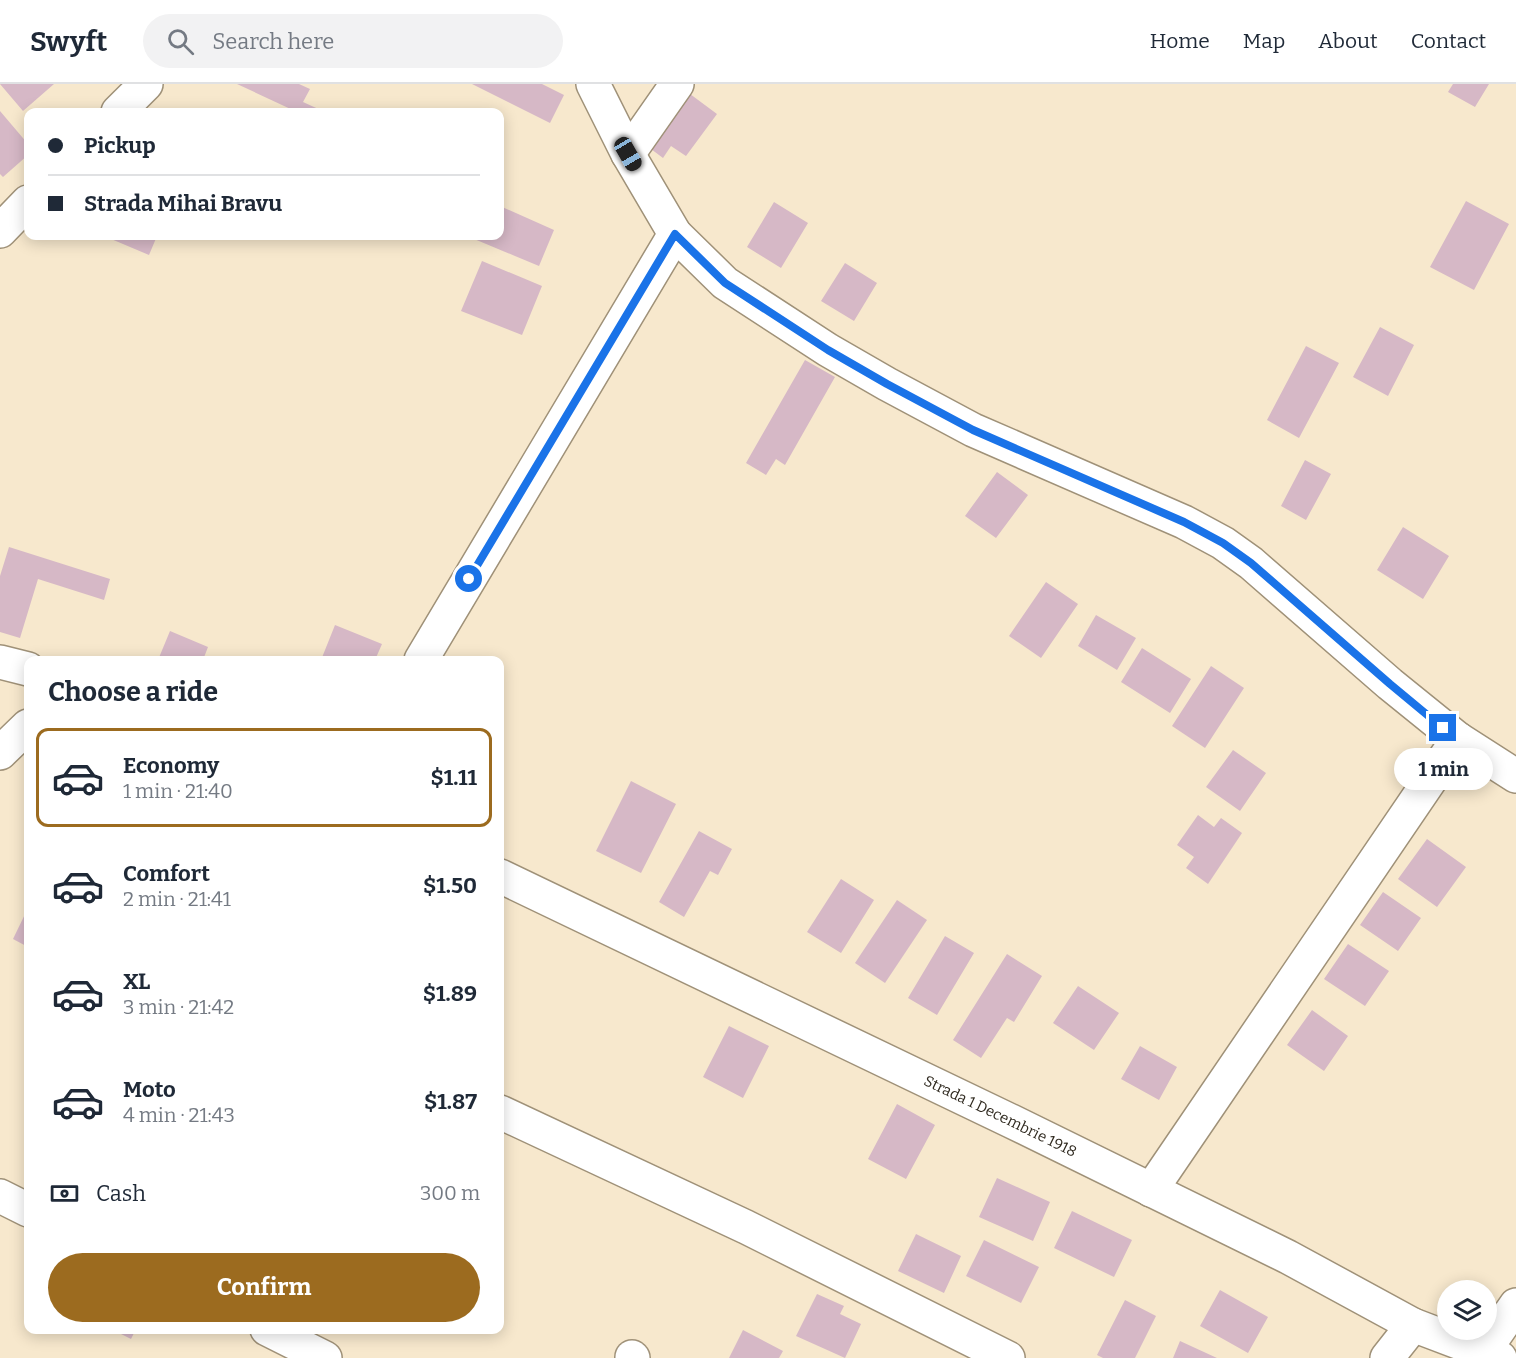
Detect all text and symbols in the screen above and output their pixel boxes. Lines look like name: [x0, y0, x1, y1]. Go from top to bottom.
search box: [143, 14, 563, 68]
text: Swyft: [30, 25, 107, 58]
icon: search: [164, 25, 197, 58]
text: Search here: [212, 28, 334, 55]
text: Home: [1150, 28, 1210, 54]
text: Map: [1243, 28, 1285, 54]
text: About: [1318, 28, 1378, 54]
text: Contact: [1411, 28, 1486, 54]
text: Pickup: [84, 132, 156, 159]
car: [611, 134, 645, 174]
text: Strada Mihai Bravu: [84, 190, 282, 217]
route start: [455, 565, 482, 592]
text: Choose a ride: [48, 676, 218, 708]
route end: [1429, 714, 1456, 741]
callout: 1 min: [1394, 749, 1492, 791]
icon: car: [51, 751, 105, 805]
text: Economy: [123, 752, 219, 779]
text: 1 min: [1418, 757, 1469, 781]
text: $1.11: [430, 764, 477, 791]
text: 1 min · 21:40: [123, 779, 233, 803]
icon: car: [51, 859, 105, 913]
text: Comfort: [123, 860, 210, 887]
text: $1.50: [423, 872, 477, 899]
text: 2 min · 21:41: [123, 887, 231, 911]
icon: car: [51, 967, 105, 1021]
text: XL: [123, 968, 150, 995]
text: $1.89: [423, 980, 477, 1007]
text: 3 min · 21:42: [123, 995, 234, 1019]
street label: Strada 1 Decembrie 1918: [921, 1072, 1080, 1161]
icon: car: [51, 1075, 105, 1129]
text: Moto: [123, 1076, 176, 1103]
text: $1.87: [424, 1088, 477, 1115]
text: 4 min · 21:43: [123, 1103, 235, 1127]
icon: cash: [48, 1177, 81, 1210]
text: Cash: [96, 1180, 146, 1207]
text: 300 m: [420, 1181, 480, 1205]
button: Confirm: [48, 1253, 480, 1322]
map controls: [1437, 1280, 1497, 1340]
button: layers: [1437, 1280, 1497, 1340]

